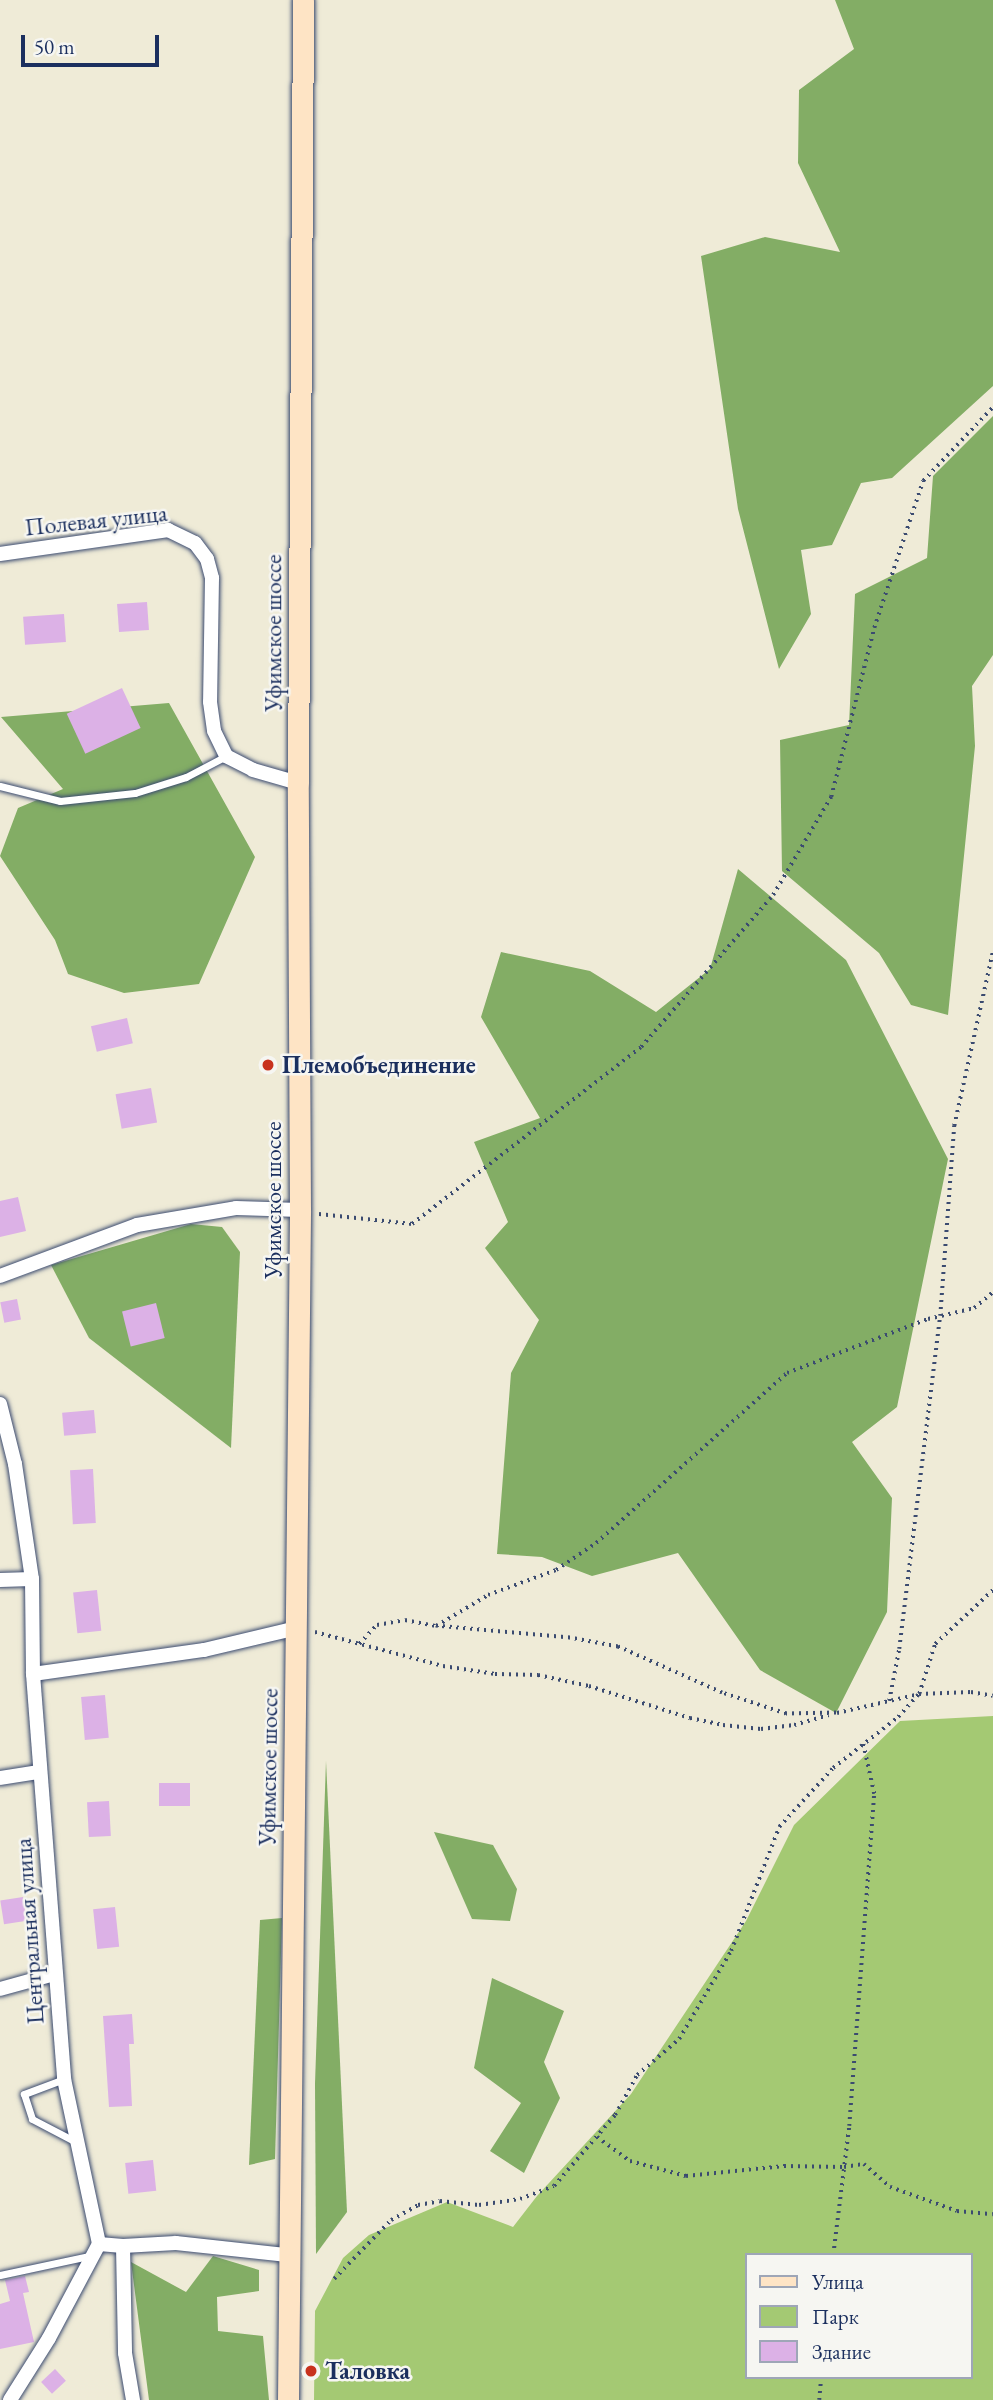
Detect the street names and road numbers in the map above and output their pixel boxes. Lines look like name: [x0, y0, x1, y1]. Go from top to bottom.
street label: Полевая улица: [23, 498, 169, 542]
street label: Уфимское шоссе: [259, 554, 287, 712]
street label: Уфимское шоссе: [259, 1121, 287, 1279]
street label: Уфимское шоссе: [252, 1688, 284, 1846]
street label: Центральная улица: [8, 1837, 50, 2025]

